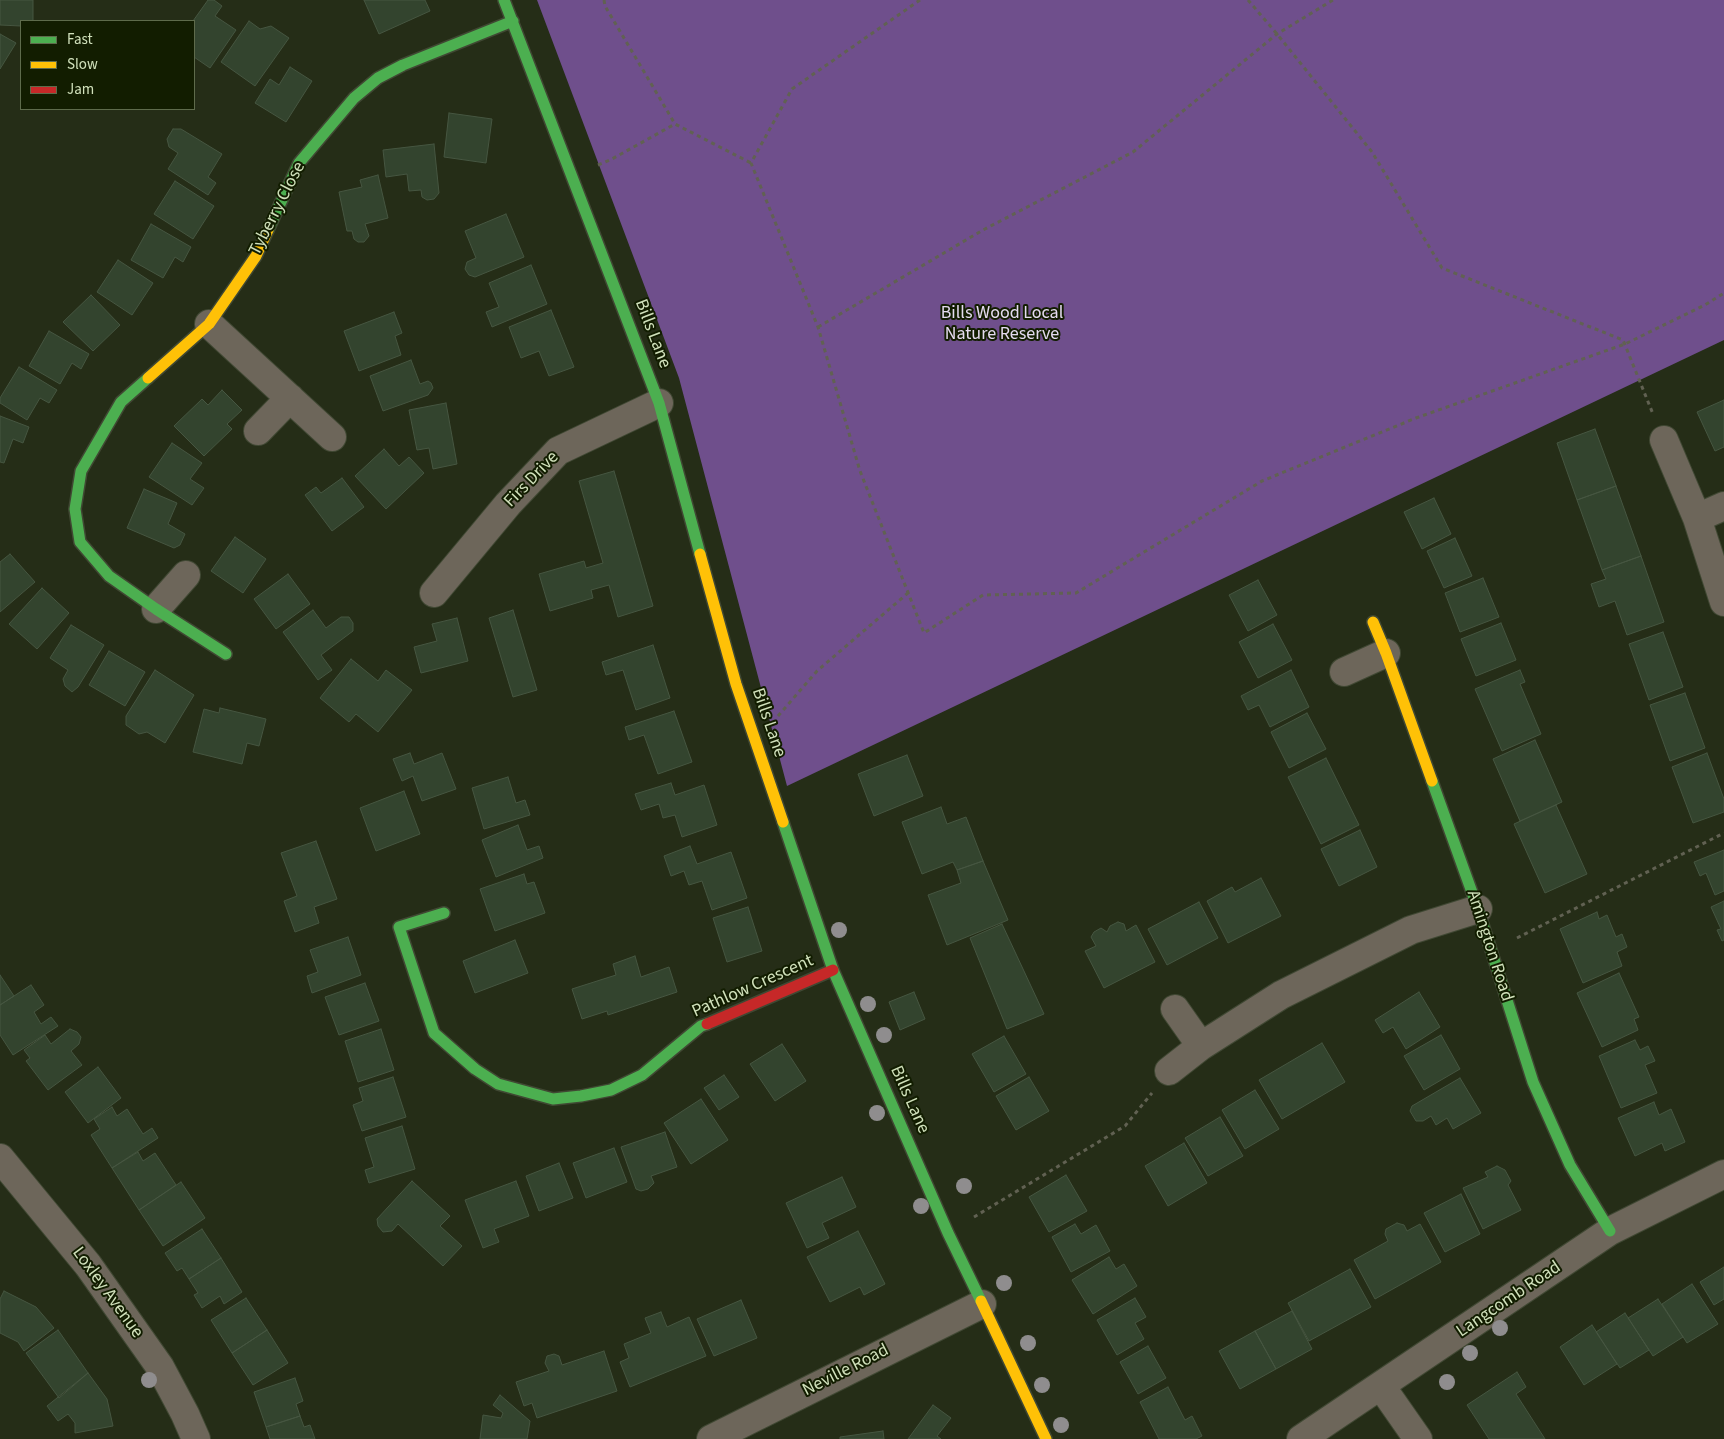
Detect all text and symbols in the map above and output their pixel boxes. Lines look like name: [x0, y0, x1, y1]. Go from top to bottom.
legend: [20, 20, 195, 110]
text: Fast: [67, 29, 93, 50]
text: Slow: [67, 54, 98, 75]
text: Jam: [67, 79, 94, 100]
street label: Tyberry Close: [245, 158, 311, 260]
street label: Bills Lane: [629, 297, 675, 371]
park label: Bills Wood Local Nature Reserve: [941, 303, 1063, 346]
street label: Firs Drive: [500, 447, 564, 513]
street label: Bills Lane: [746, 685, 790, 761]
street label: Amington Road: [1461, 888, 1517, 1004]
street label: Pathlow Crescent: [689, 951, 817, 1023]
street label: Bills Lane: [885, 1063, 933, 1137]
street label: Loxley Avenue: [67, 1243, 147, 1343]
street label: Langcomb Road: [1453, 1257, 1565, 1343]
street label: Neville Road: [799, 1340, 893, 1402]

